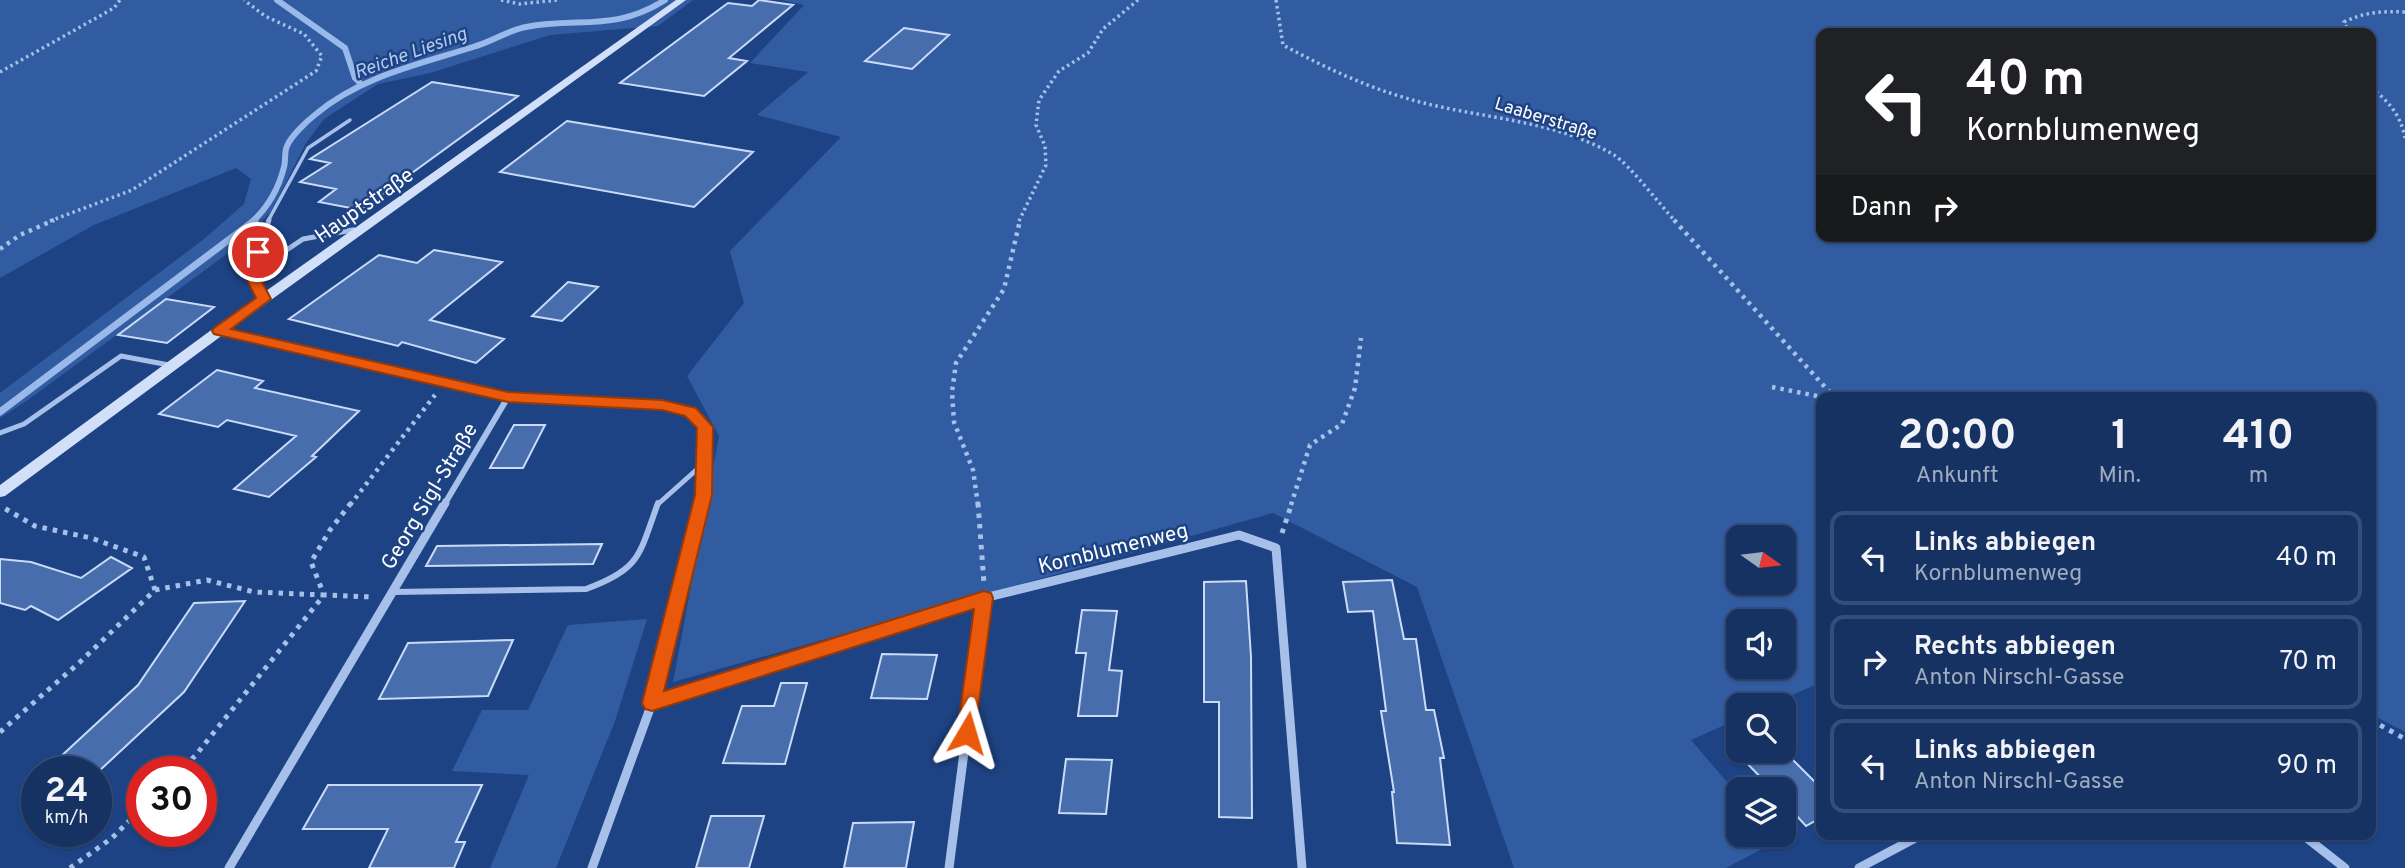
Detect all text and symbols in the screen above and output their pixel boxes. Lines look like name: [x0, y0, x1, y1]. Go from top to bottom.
water label: Reiche Liesing: [351, 22, 471, 85]
text: 40 m: [1966, 51, 2085, 113]
icon: left: [1851, 56, 1942, 147]
street label: Laaberstraße: [1491, 93, 1600, 146]
text: Kornblumenweg: [1966, 112, 2200, 152]
street label: Hauptstraße: [310, 162, 420, 250]
icon: right: [1926, 189, 1964, 227]
text: Dann: [1851, 192, 1912, 225]
pin: [228, 222, 288, 282]
icon: arrive: [239, 233, 277, 271]
text: 20:00: [1898, 411, 2017, 464]
text: 1: [2111, 411, 2128, 464]
text: 410: [2223, 411, 2294, 464]
street label: Georg Sigl-Straße: [376, 418, 485, 575]
text: Ankunft: [1916, 462, 1999, 491]
text: Min.: [2098, 462, 2141, 491]
text: m: [2249, 462, 2268, 491]
street label: Kornblumenweg: [1036, 518, 1191, 581]
north arrow: [1726, 525, 1796, 595]
map controls: [1726, 525, 1796, 847]
text: Links abbiegen: [1914, 527, 2096, 560]
icon: left: [1855, 539, 1893, 577]
text: 40 m: [2276, 542, 2337, 575]
text: Kornblumenweg: [1914, 560, 2082, 589]
button: sound: [1726, 609, 1796, 679]
text: Rechts abbiegen: [1914, 631, 2116, 664]
icon: right: [1855, 643, 1893, 681]
text: 70 m: [2279, 646, 2337, 679]
text: Anton Nirschl-Gasse: [1914, 664, 2124, 693]
button: search: [1726, 693, 1796, 763]
position arrow: [930, 696, 1004, 770]
text: Links abbiegen: [1914, 735, 2096, 768]
icon: left: [1855, 747, 1893, 785]
text: 90 m: [2277, 750, 2337, 783]
speed limit sign: 30: [126, 756, 217, 847]
text: Anton Nirschl-Gasse: [1914, 768, 2124, 797]
text: 24: [45, 770, 88, 814]
button: layers: [1726, 777, 1796, 847]
text: km/h: [45, 807, 88, 830]

